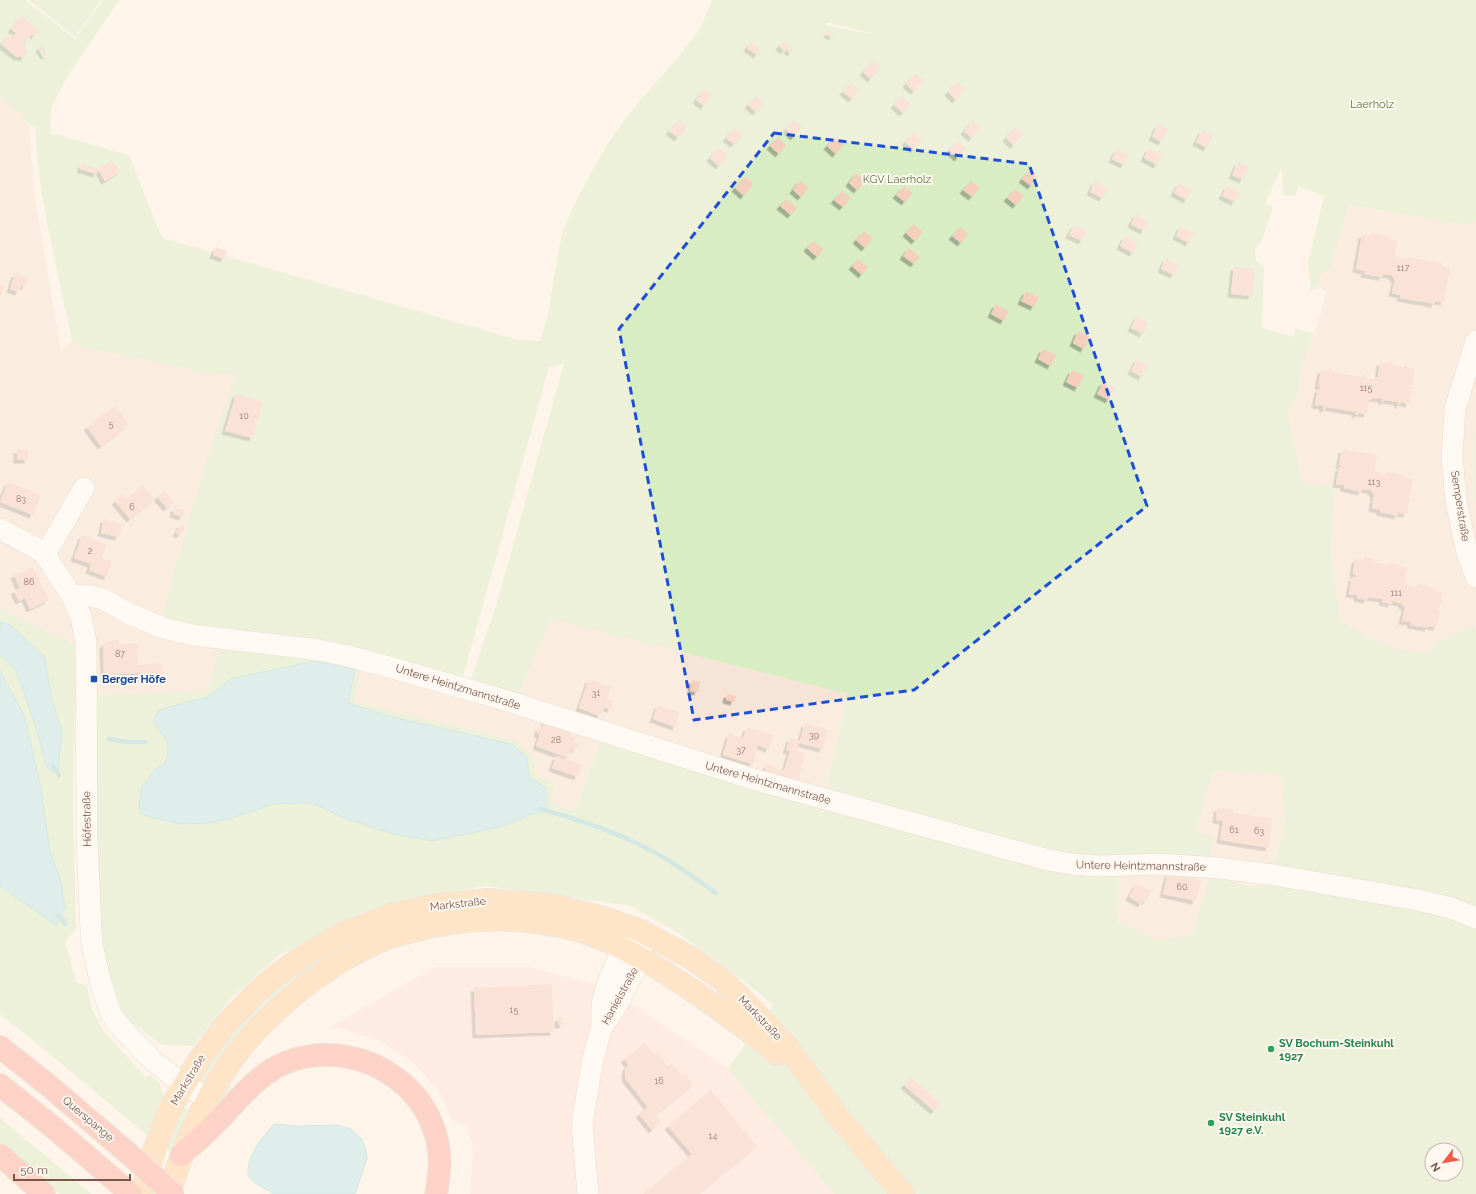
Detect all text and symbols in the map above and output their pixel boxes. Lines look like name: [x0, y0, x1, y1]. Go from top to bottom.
park label: Laerholz: [1350, 98, 1395, 111]
park label: KGV Laerholz: [863, 173, 932, 186]
house number: 117: [1397, 263, 1409, 273]
house number: 115: [1360, 383, 1372, 393]
house number: 10: [239, 411, 249, 421]
house number: 5: [109, 419, 114, 429]
street label: Semperstraße: [1448, 470, 1472, 543]
house number: 113: [1368, 477, 1380, 487]
house number: 83: [16, 494, 26, 504]
house number: 6: [129, 502, 135, 512]
house number: 2: [88, 546, 93, 556]
house number: 86: [24, 577, 35, 587]
house number: 111: [1390, 588, 1402, 598]
house number: 87: [115, 649, 125, 659]
street label: Untere Heintzmannstraße: [394, 662, 523, 712]
place label: Berger Höfe: [102, 673, 166, 686]
marker: Berger Höfe: [89, 674, 99, 684]
house number: 31: [592, 688, 600, 698]
house number: 39: [809, 730, 819, 740]
house number: 28: [551, 735, 561, 745]
house number: 37: [736, 745, 746, 755]
street label: Untere Heintzmannstraße: [704, 759, 833, 807]
street label: Höfestraße: [80, 790, 94, 847]
house number: 61: [1229, 825, 1239, 835]
house number: 63: [1254, 826, 1264, 836]
street label: Untere Heintzmannstraße: [1076, 858, 1207, 874]
house number: 60: [1177, 882, 1188, 892]
street label: Markstraße: [429, 895, 487, 913]
street label: Hanielstraße: [599, 965, 641, 1027]
street label: Markstraße: [736, 993, 785, 1043]
house number: 15: [510, 1005, 518, 1015]
place label: SV Bochum-Steinkuhl 1927: [1279, 1037, 1394, 1063]
marker: SV Bochum-Steinkuhl 1927: [1266, 1044, 1276, 1054]
street label: Markstraße: [168, 1052, 208, 1108]
house number: 16: [654, 1076, 664, 1086]
street label: Querspange: [60, 1094, 117, 1145]
place label: SV Steinkuhl 1927 e.V.: [1219, 1111, 1286, 1137]
marker: SV Steinkuhl 1927 e.V.: [1206, 1118, 1216, 1128]
house number: 14: [709, 1131, 717, 1141]
north arrow: [1424, 1142, 1464, 1182]
scale bar: [14, 1156, 130, 1182]
text: N: [1428, 1160, 1444, 1174]
text: 50 m: [20, 1163, 48, 1177]

